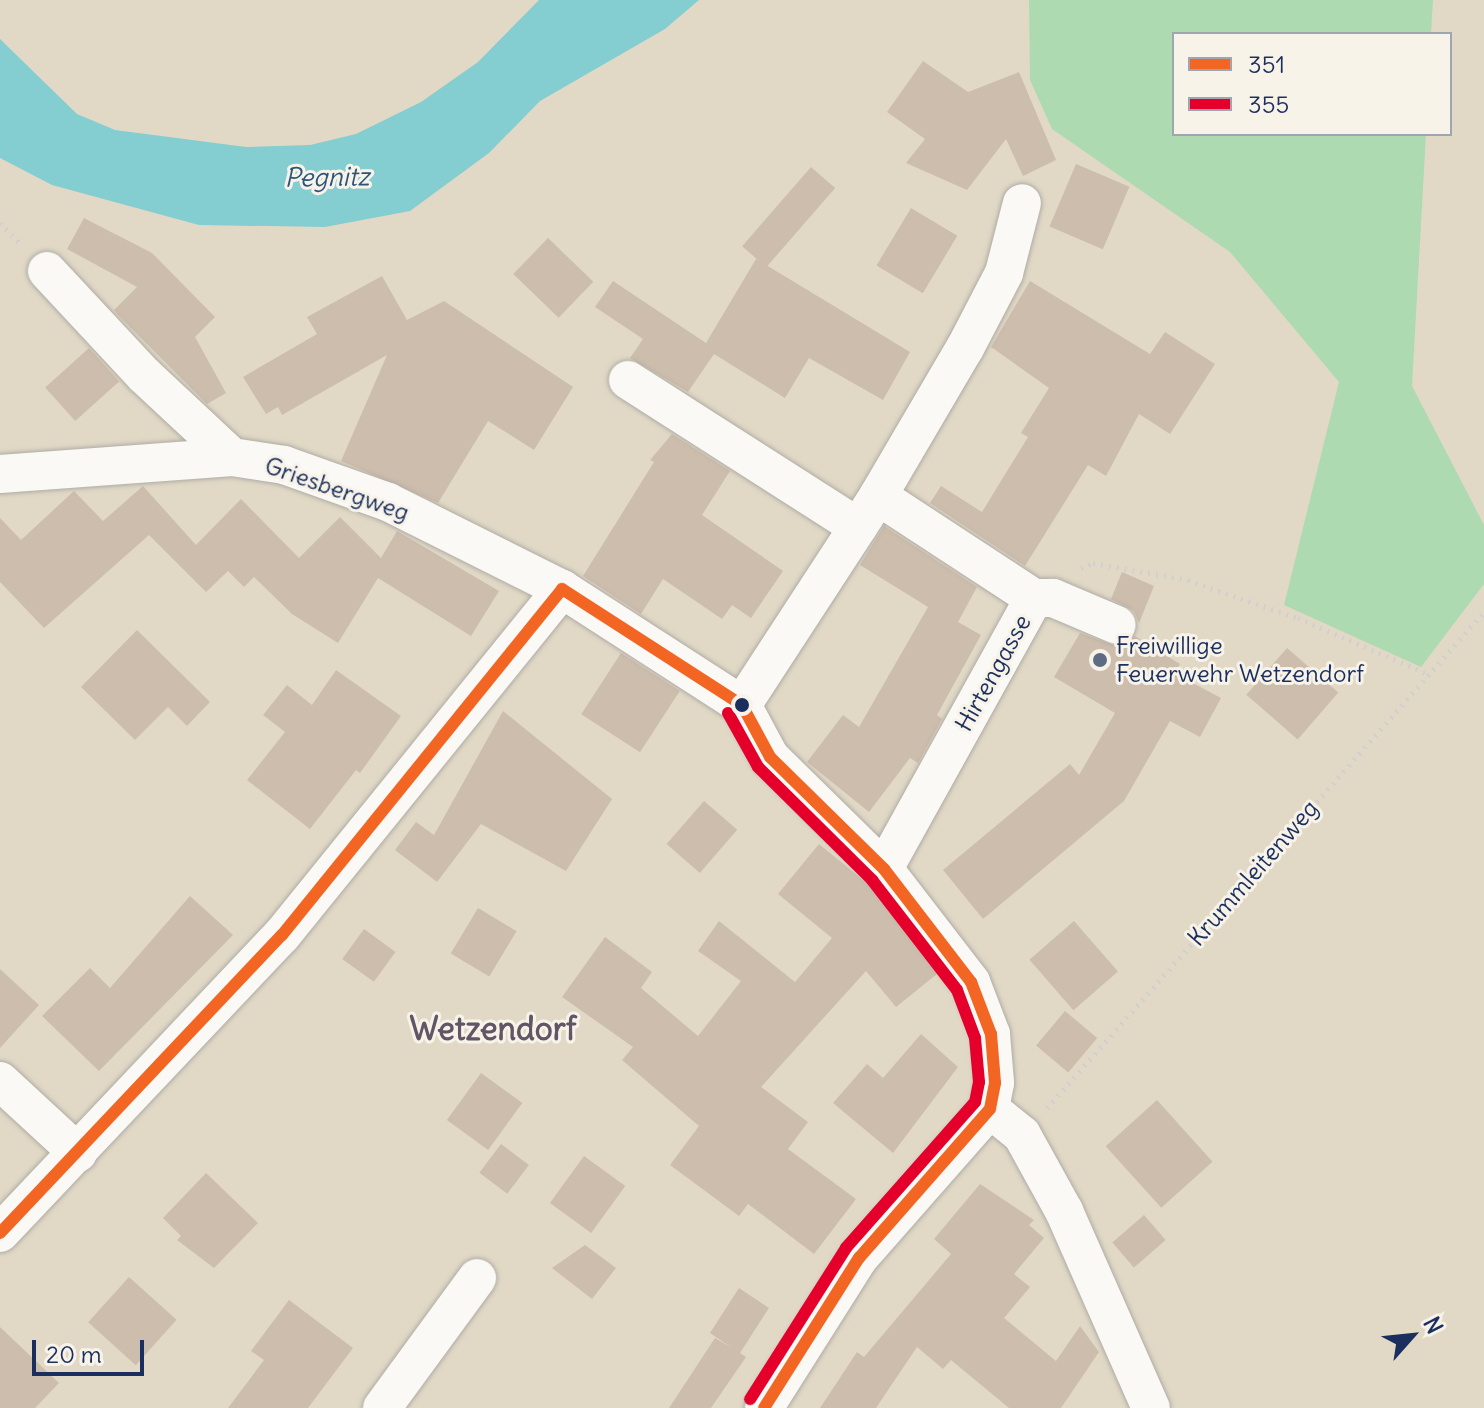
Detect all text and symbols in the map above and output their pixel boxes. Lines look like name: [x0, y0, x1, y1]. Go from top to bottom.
legend: [1172, 32, 1452, 136]
text: 351: [1248, 49, 1285, 79]
text: 355: [1248, 89, 1289, 119]
water label: Pegnitz: [284, 161, 370, 193]
street label: Griesbergweg: [261, 451, 413, 527]
street label: Hirtengasse: [949, 610, 1037, 736]
place label: Freiwillige Feuerwehr Wetzendorf: [1116, 632, 1364, 688]
marker: Freiwillige Feuerwehr Wetzendorf: [1091, 651, 1109, 669]
unlabelled marker: [734, 697, 750, 713]
street label: Krummleitenweg: [1182, 794, 1324, 952]
district label: Wetzendorf: [410, 1010, 576, 1048]
north arrow: [1372, 1296, 1452, 1376]
text: N: [1417, 1312, 1449, 1338]
scale bar: [36, 1324, 148, 1374]
text: 20 m: [46, 1339, 102, 1369]

